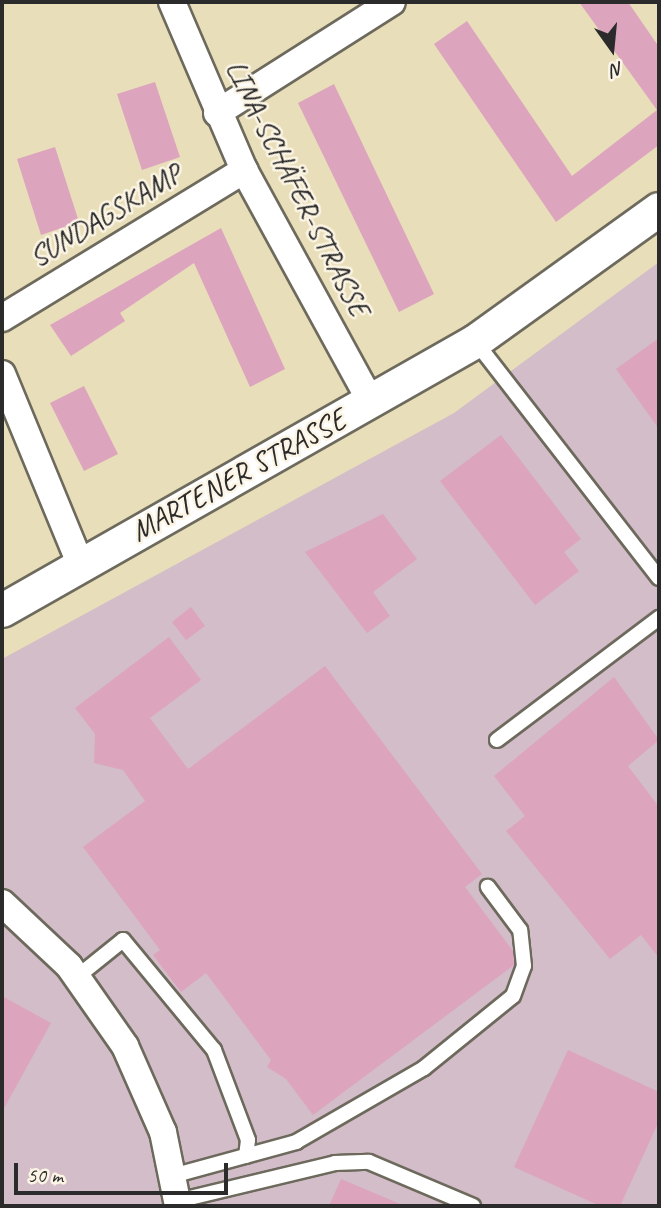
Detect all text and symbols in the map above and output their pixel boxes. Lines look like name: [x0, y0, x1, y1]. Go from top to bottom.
north arrow: [577, 14, 647, 84]
street label: LINA-SCHÄFER-STRASSE: [218, 54, 378, 322]
text: N: [609, 56, 626, 82]
street label: SUNDAGSKAMP: [22, 155, 188, 275]
street label: MARTENER STRASSE: [125, 401, 351, 549]
scale bar: [18, 1148, 231, 1192]
text: 50 m: [27, 1162, 63, 1188]

